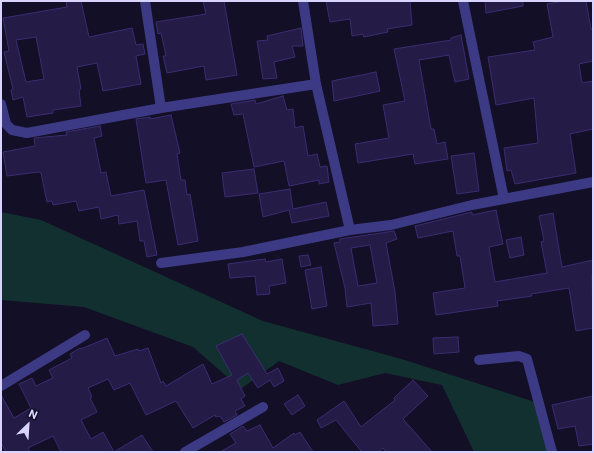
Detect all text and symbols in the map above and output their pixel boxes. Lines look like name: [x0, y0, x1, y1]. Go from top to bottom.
north arrow: [8, 405, 48, 445]
text: N: [27, 406, 40, 421]

